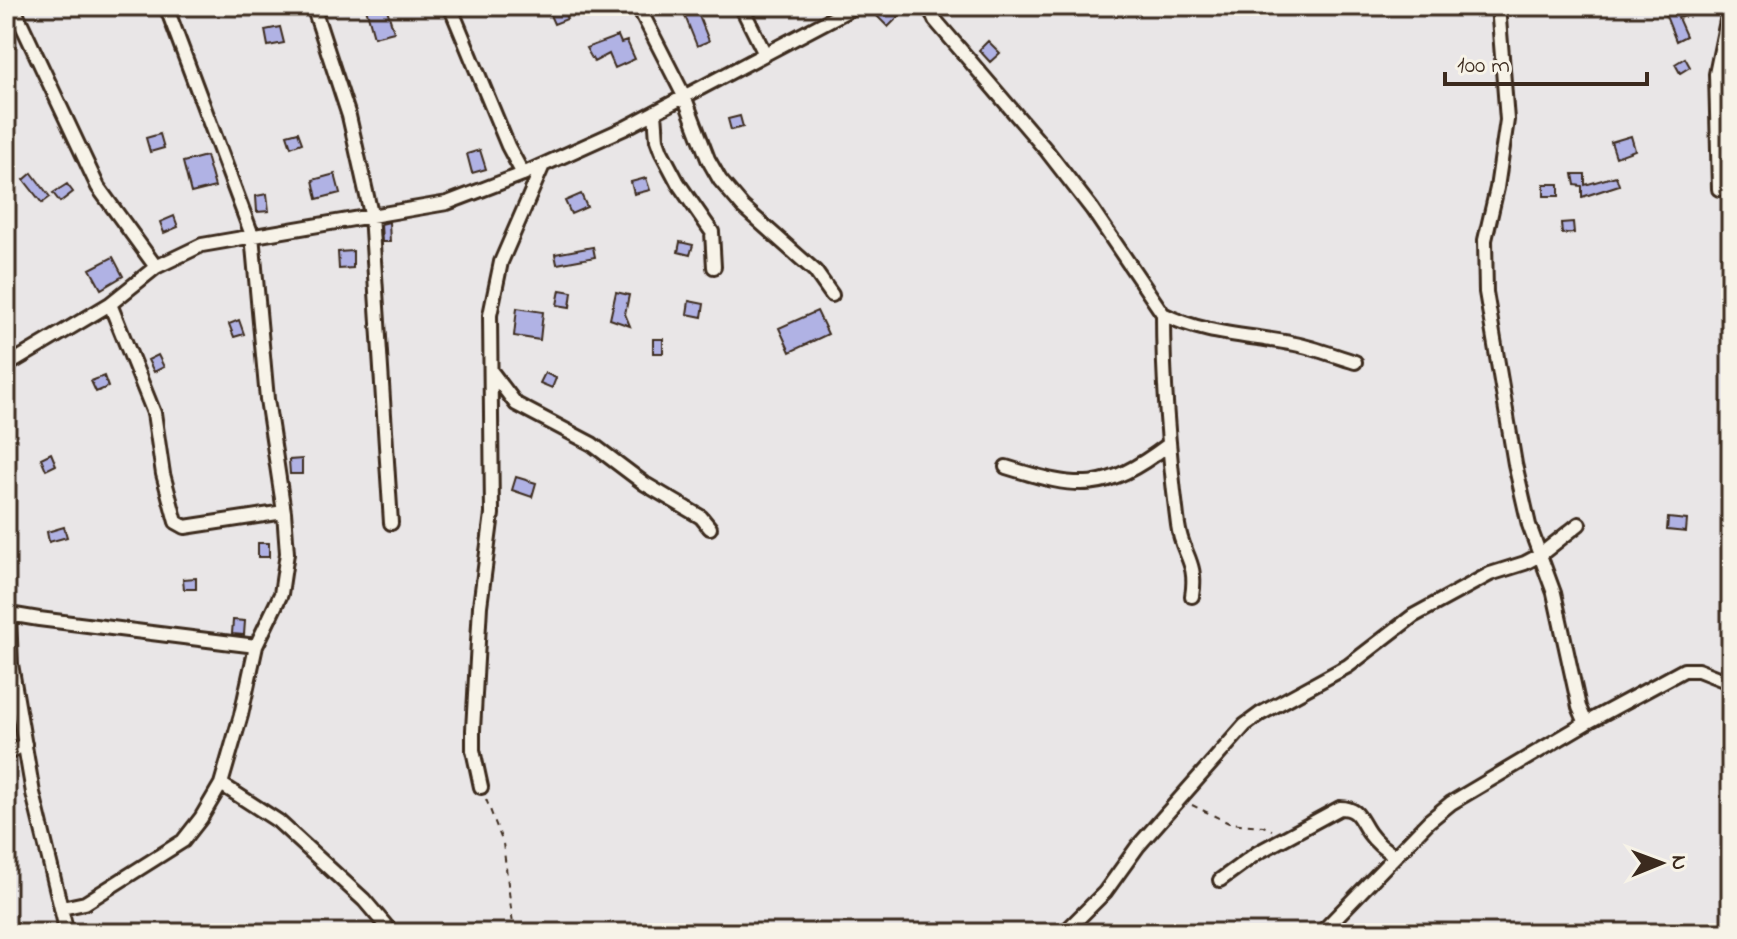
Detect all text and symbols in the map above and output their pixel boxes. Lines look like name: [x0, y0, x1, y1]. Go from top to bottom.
scale bar: [1445, 36, 1647, 86]
text: 100 m: [1457, 49, 1510, 84]
north arrow: [1621, 823, 1701, 903]
text: N: [1662, 855, 1694, 870]

